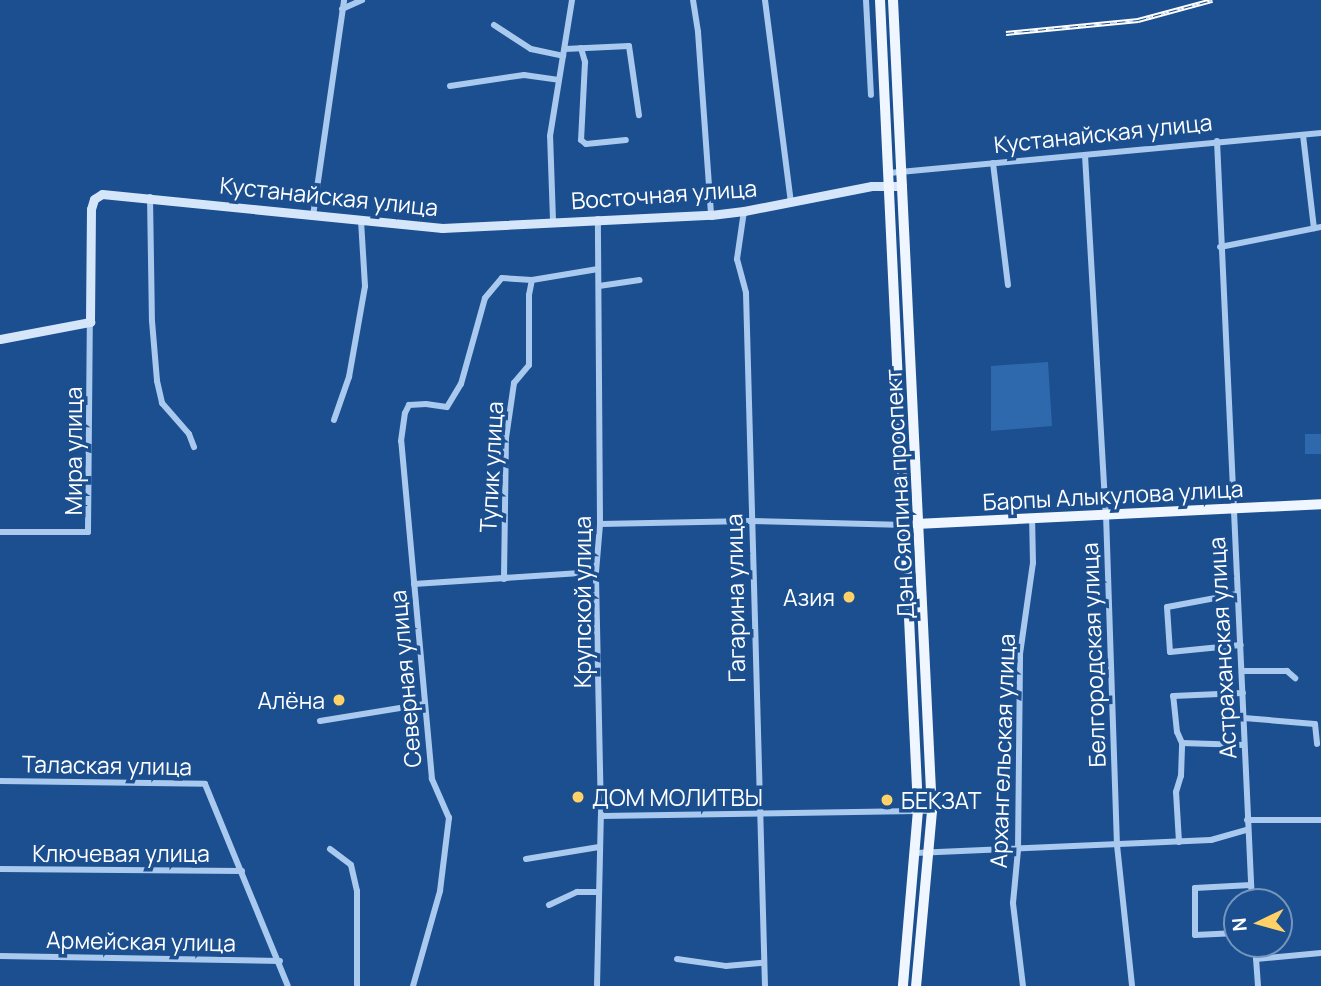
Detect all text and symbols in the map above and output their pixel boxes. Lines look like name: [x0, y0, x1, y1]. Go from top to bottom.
street label: Кустанайская улица: [992, 108, 1214, 158]
street label: Кустанайская улица: [218, 171, 440, 221]
street label: Восточная улица: [570, 174, 758, 214]
street label: Дэн Сяопина проспект: [879, 368, 919, 620]
street label: Мира улица: [59, 387, 87, 515]
street label: Тупик улица: [474, 401, 508, 533]
street label: Барпы Алыкулова улица: [982, 474, 1244, 516]
street label: Гагарина улица: [720, 513, 750, 683]
street label: Крупской улица: [568, 516, 596, 688]
street label: Астраханская улица: [1202, 536, 1242, 760]
street label: Белгородская улица: [1075, 542, 1111, 768]
place label: Азия: [783, 583, 835, 611]
street label: Северная улица: [383, 589, 427, 769]
marker: Азия: [841, 589, 857, 605]
street label: Архангельская улица: [984, 633, 1020, 869]
place label: Алёна: [257, 686, 325, 714]
marker: Алёна: [331, 692, 347, 708]
street label: Талаская улица: [22, 750, 192, 780]
place label: ДОМ МОЛИТВЫ: [592, 783, 763, 811]
place label: БЕКЗАТ: [901, 786, 982, 814]
marker: ДОМ МОЛИТВЫ: [570, 789, 586, 805]
marker: БЕКЗАТ: [879, 792, 895, 808]
street label: Ключевая улица: [32, 839, 210, 867]
north arrow: [1223, 888, 1293, 958]
text: N: [1226, 917, 1253, 933]
street label: Армейская улица: [46, 926, 236, 956]

